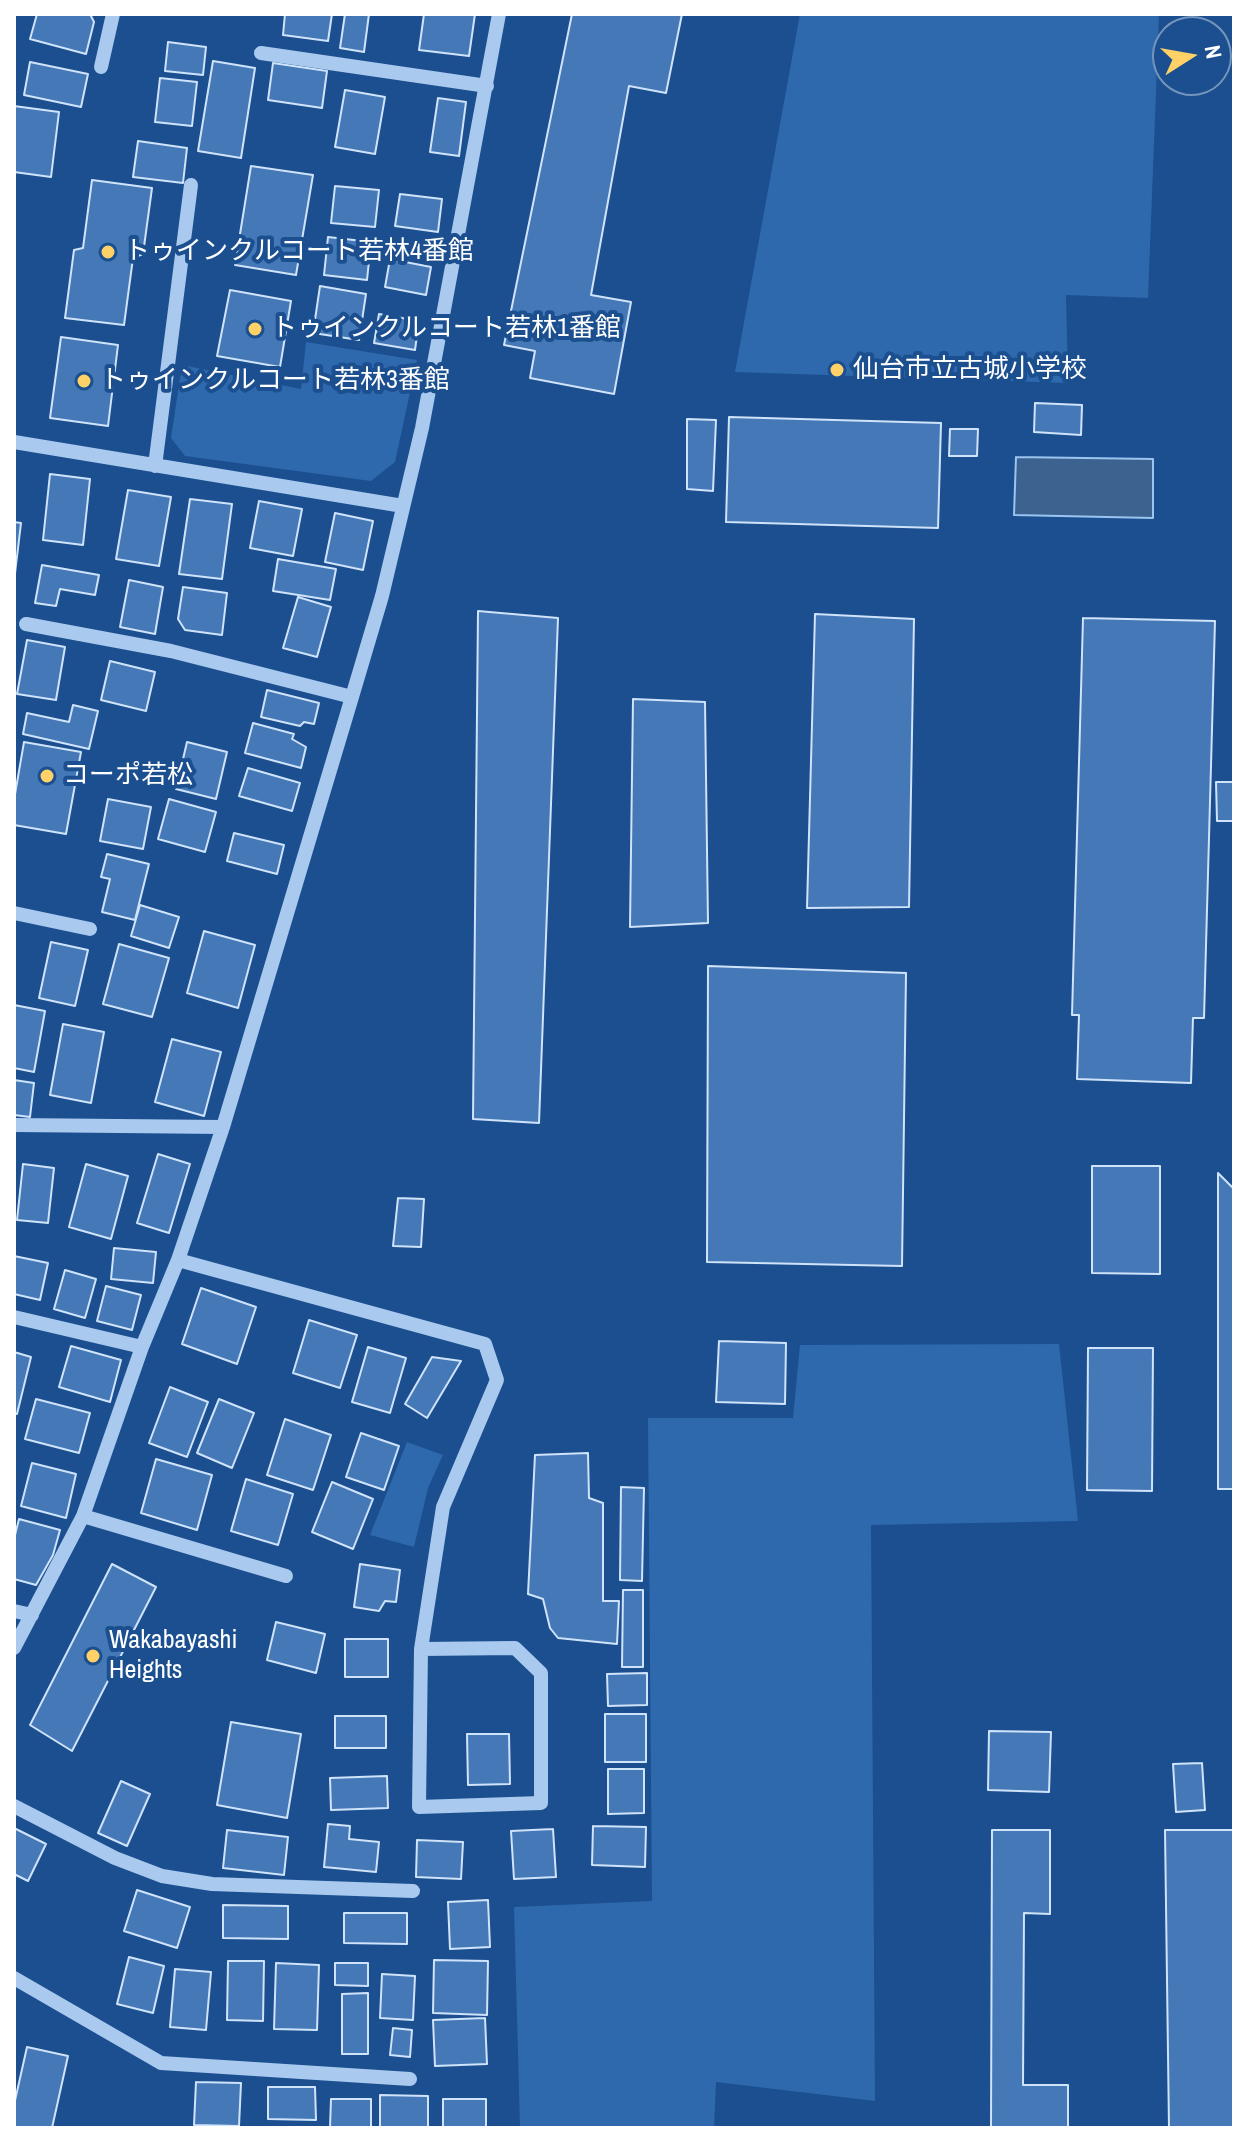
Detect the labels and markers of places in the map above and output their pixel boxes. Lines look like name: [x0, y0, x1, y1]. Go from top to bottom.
place label: トゥインクルコート若林4番館: [124, 236, 474, 268]
marker: トゥインクルコート若林4番館: [99, 243, 117, 261]
place label: トゥインクルコート若林1番館: [271, 313, 621, 345]
marker: トゥインクルコート若林1番館: [246, 320, 264, 338]
place label: 仙台市立古城小学校: [853, 354, 1087, 386]
marker: 仙台市立古城小学校: [828, 361, 846, 379]
place label: トゥインクルコート若林3番館: [100, 365, 450, 397]
marker: トゥインクルコート若林3番館: [75, 372, 93, 390]
place label: コーポ若松: [63, 760, 193, 792]
marker: コーポ若松: [38, 767, 56, 785]
place label: Wakabayashi Heights: [109, 1625, 237, 1686]
marker: Wakabayashi Heights: [84, 1647, 102, 1665]

